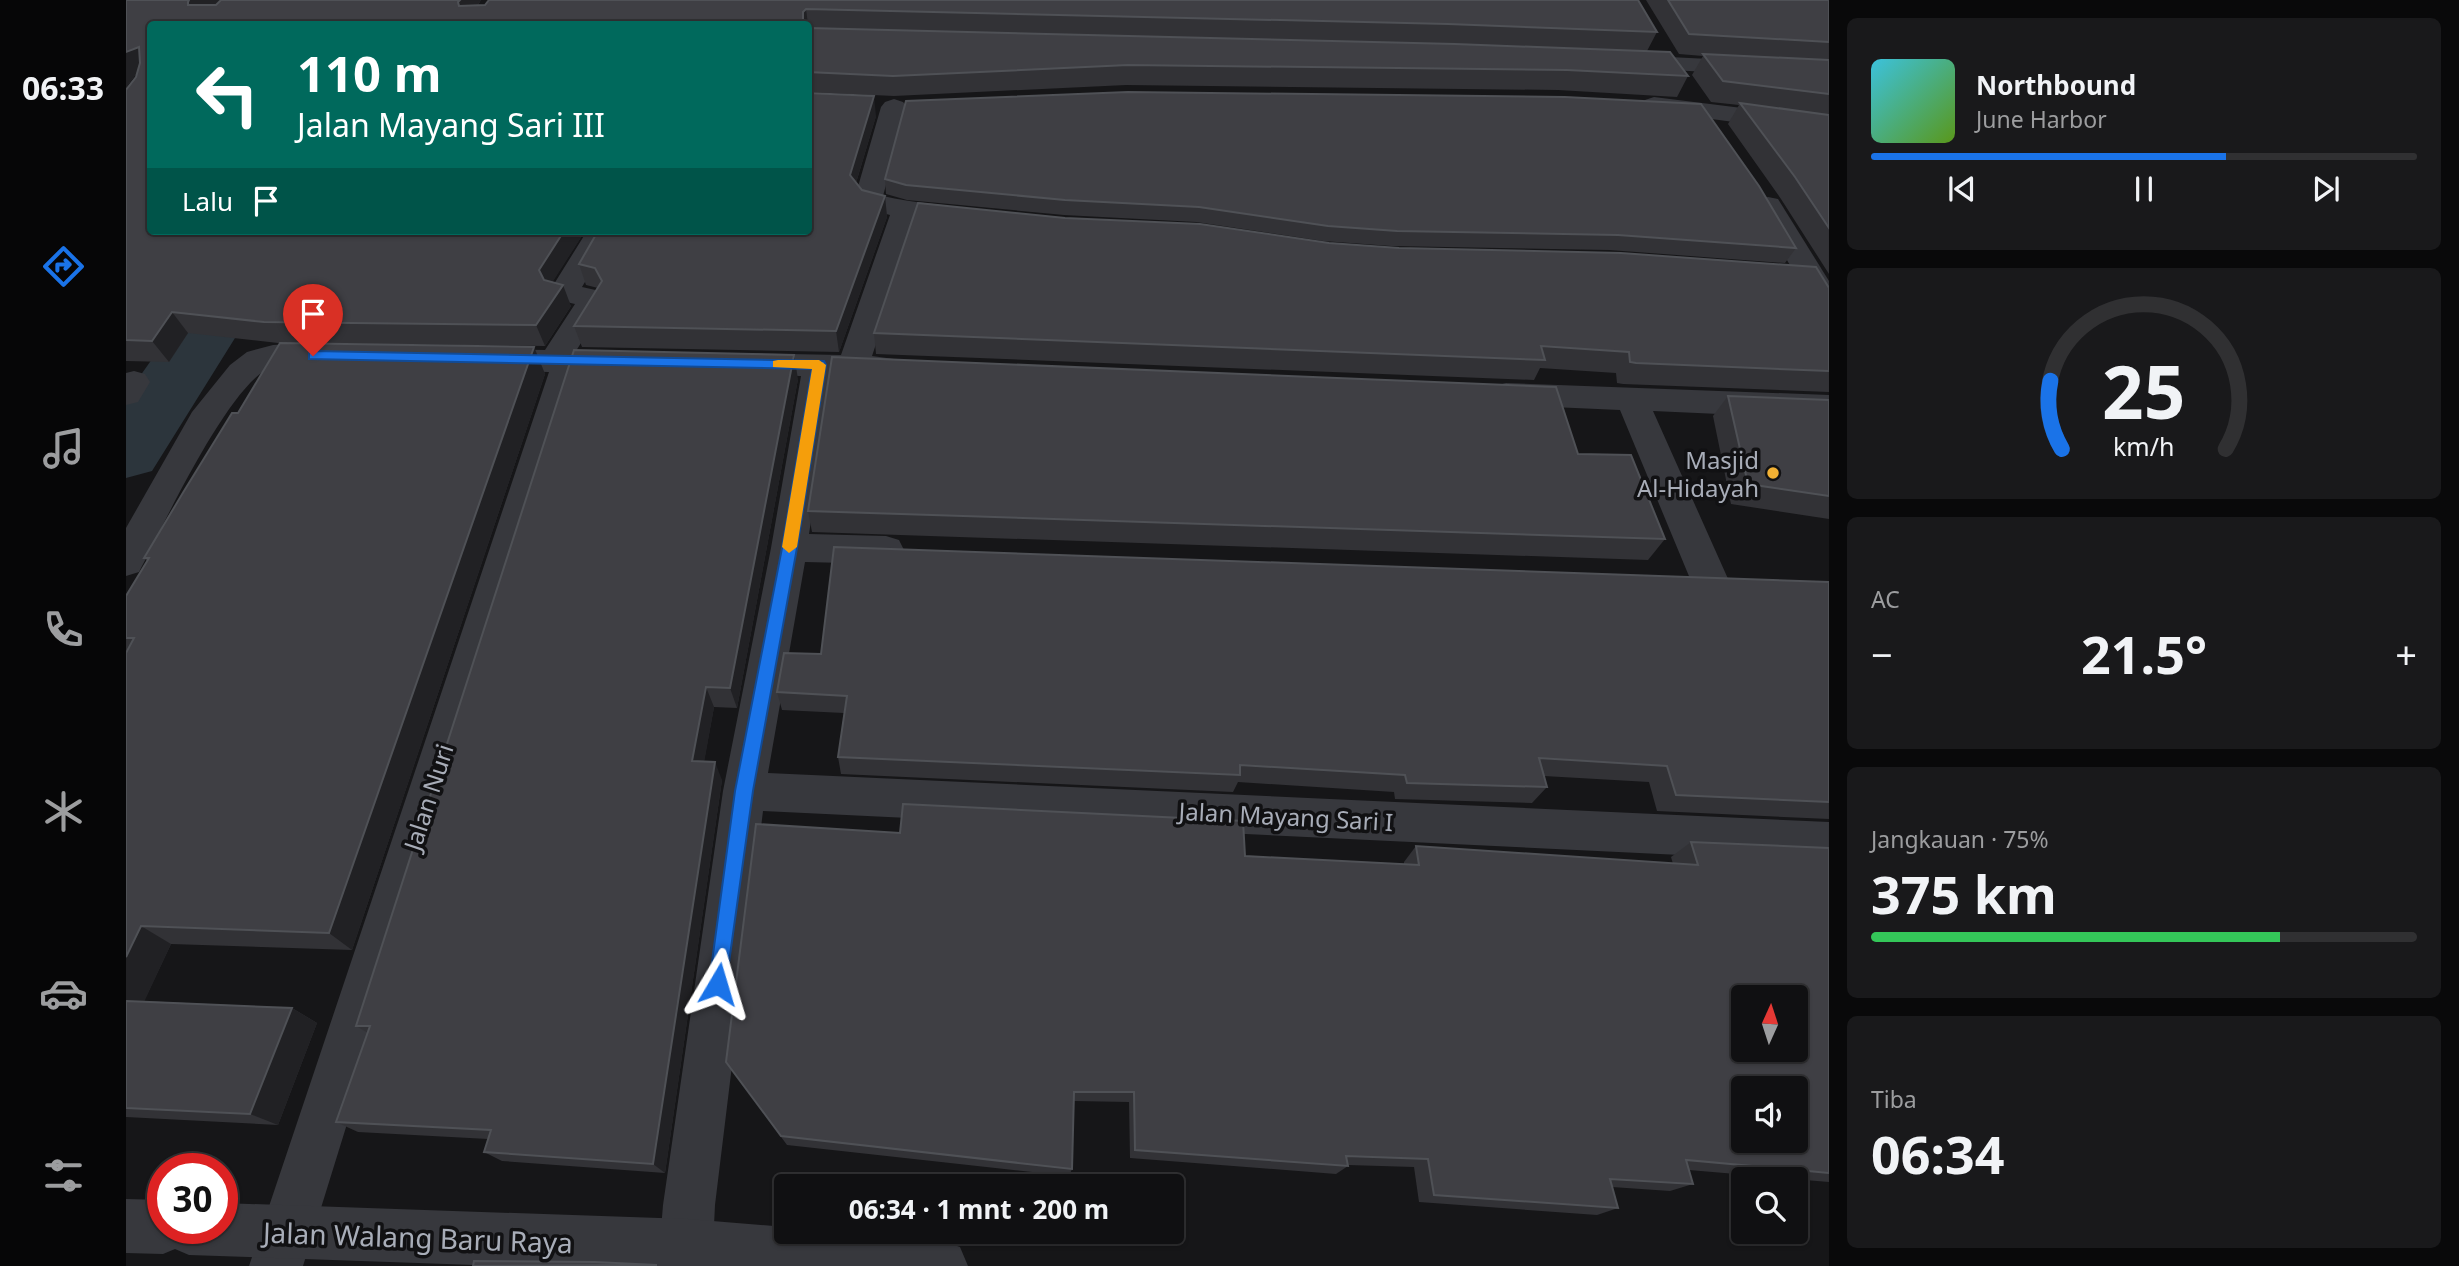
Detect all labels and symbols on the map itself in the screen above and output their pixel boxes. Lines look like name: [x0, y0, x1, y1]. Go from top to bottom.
pin: [283, 284, 343, 356]
place label: Masjid Al-Hidayah: [1637, 443, 1759, 504]
marker: Masjid Al-Hidayah: [1765, 465, 1781, 481]
street label: Jalan Nuri: [395, 740, 461, 856]
street label: Jalan Mayang Sari I: [1176, 794, 1394, 838]
position arrow: [681, 947, 755, 1021]
north arrow: [1731, 985, 1808, 1062]
speed limit sign: 30: [147, 1153, 238, 1244]
street label: Jalan Walang Baru Raya: [259, 1212, 574, 1261]

